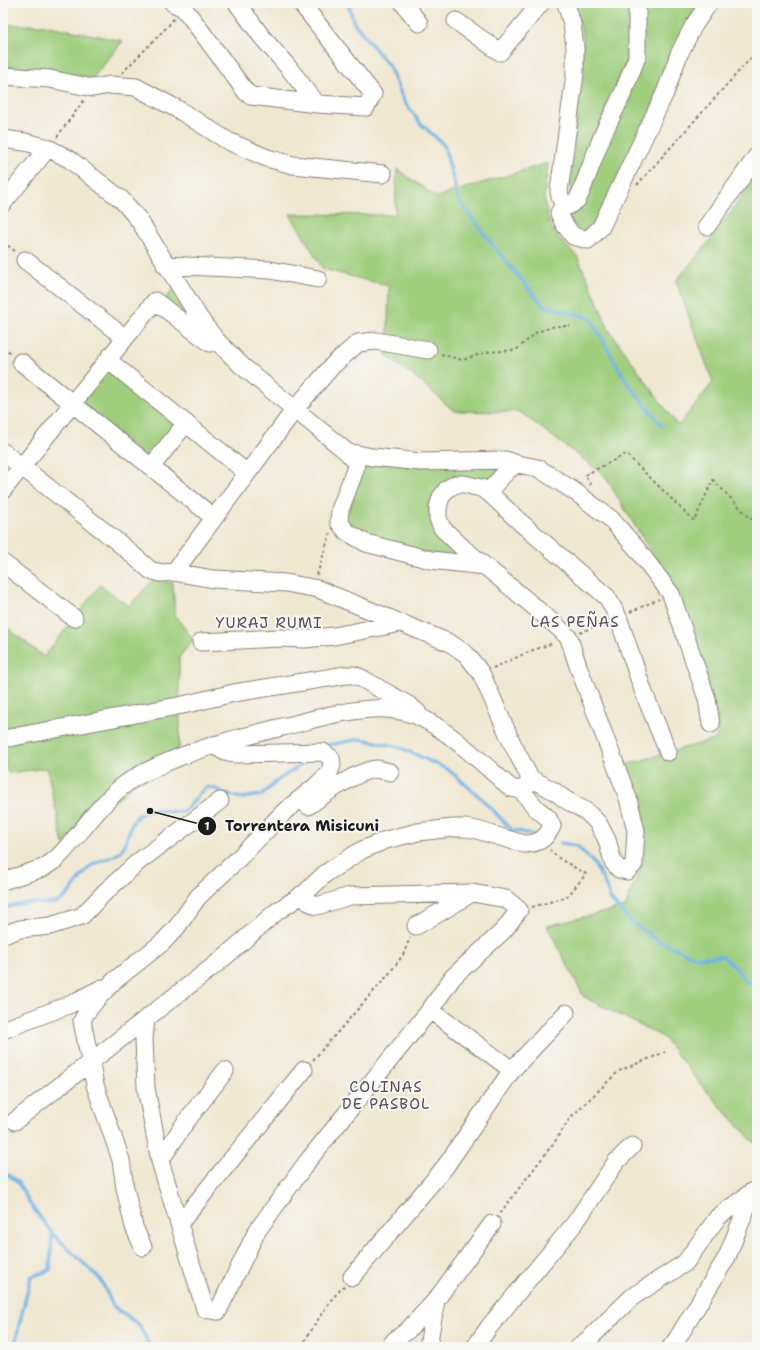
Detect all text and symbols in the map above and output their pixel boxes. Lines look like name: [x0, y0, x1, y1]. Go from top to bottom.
district label: LAS PEÑAS: [530, 610, 620, 632]
district label: YURAJ RUMI: [215, 613, 323, 633]
callout: Torrentera Misicuni: [197, 812, 387, 839]
text: Torrentera Misicuni: [225, 816, 379, 836]
text: 1: [204, 818, 210, 834]
district label: COLINAS DE PASBOL: [342, 1077, 430, 1114]

